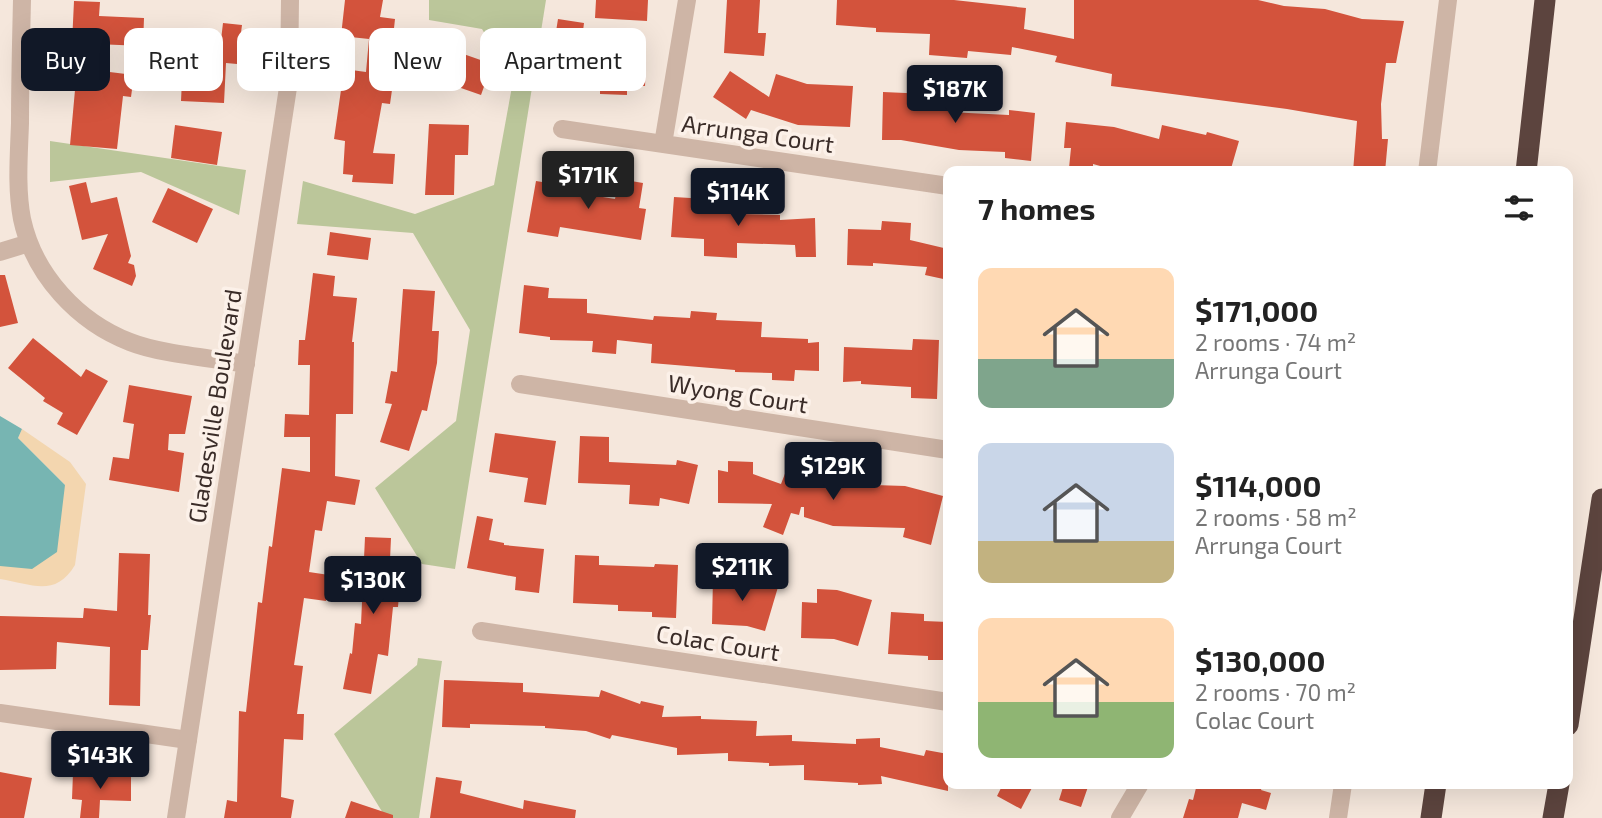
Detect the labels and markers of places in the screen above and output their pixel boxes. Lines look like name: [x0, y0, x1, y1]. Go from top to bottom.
pin: $187K: [906, 66, 1004, 125]
pin: $171K: [539, 152, 637, 211]
pin: $114K: [689, 168, 787, 228]
pin: $129K: [784, 442, 882, 502]
pin: $211K: [693, 544, 791, 603]
pin: $130K: [324, 556, 422, 616]
pin: $143K: [51, 732, 149, 791]

